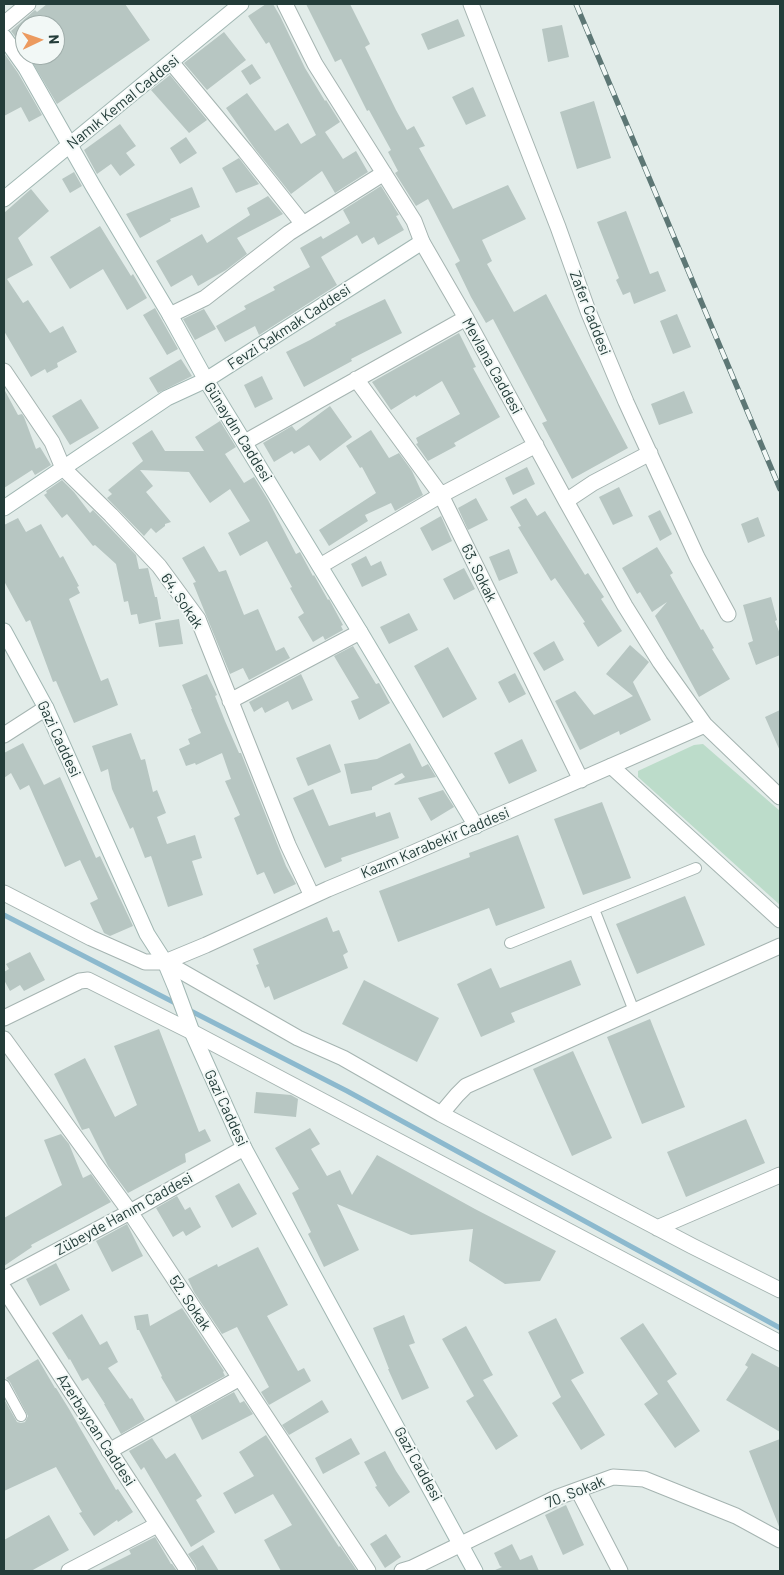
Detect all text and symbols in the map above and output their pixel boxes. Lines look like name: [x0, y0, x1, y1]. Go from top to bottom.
north arrow: [15, 15, 65, 65]
text: N: [46, 34, 63, 44]
street label: Namık Kemal Caddesi: [63, 51, 183, 153]
street label: Zafer Caddesi: [566, 268, 614, 358]
street label: Fevzi Çakmak Caddesi: [224, 280, 354, 374]
street label: Mevlana Caddesi: [458, 315, 526, 417]
street label: Günaydın Caddesi: [200, 379, 276, 485]
street label: 63. Sokak: [457, 541, 501, 605]
street label: 64. Sokak: [157, 570, 207, 632]
street label: Gazi Caddesi: [33, 698, 85, 780]
street label: Kazım Karabekir Caddesi: [358, 803, 512, 883]
street label: Gazi Caddesi: [200, 1067, 252, 1149]
street label: Zübeyde Hanım Caddesi: [52, 1169, 196, 1259]
street label: 52. Sokak: [165, 1272, 215, 1334]
street label: Azerbaycan Caddesi: [53, 1371, 139, 1489]
street label: Gazi Caddesi: [390, 1424, 446, 1504]
street label: 70. Sokak: [543, 1472, 607, 1512]

